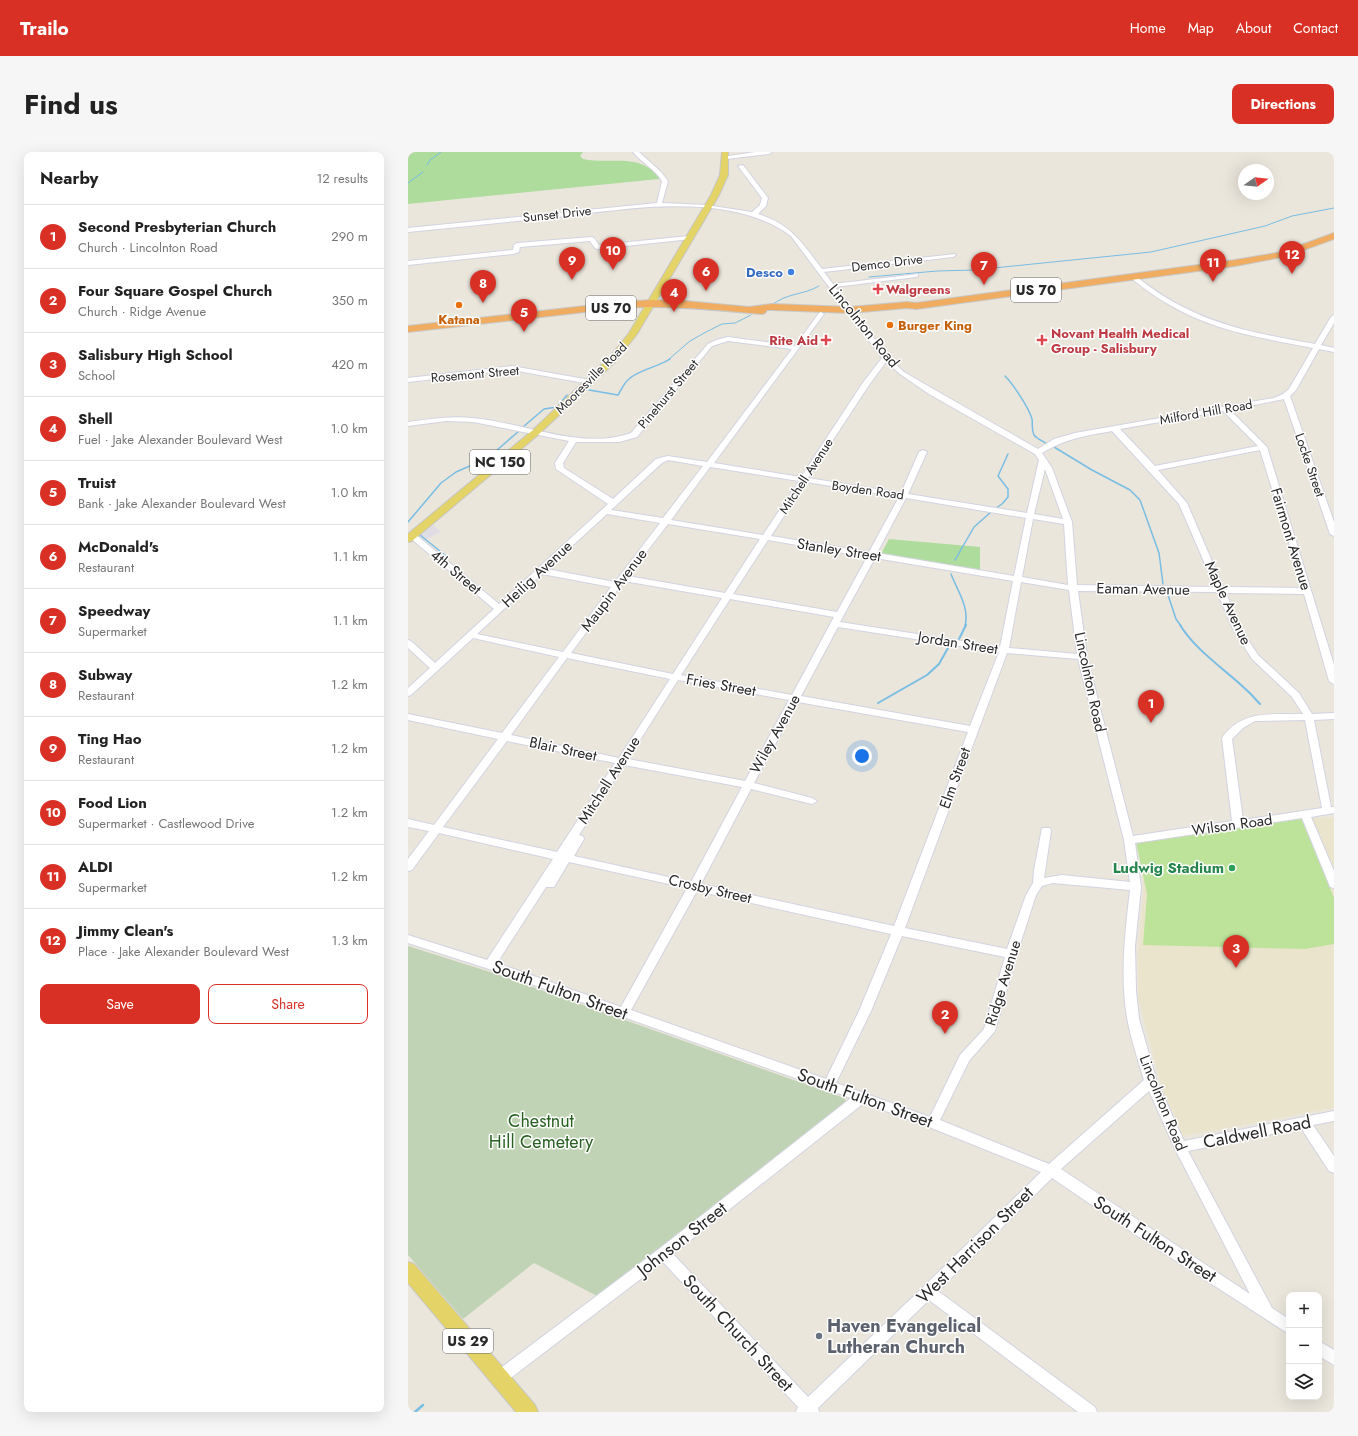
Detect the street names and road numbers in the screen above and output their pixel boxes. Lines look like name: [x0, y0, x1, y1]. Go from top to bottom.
street label: Sunset Drive: [522, 201, 592, 227]
street label: Demco Drive: [850, 249, 924, 277]
road number: US 70: [1011, 278, 1061, 302]
street label: Lincolnton Road: [823, 280, 905, 372]
road number: US 70: [586, 296, 636, 320]
street label: Mooresville Road: [551, 338, 631, 418]
street label: Pinehurst Street: [633, 355, 703, 433]
street label: Rosemont Street: [430, 361, 521, 387]
street label: Milford Hill Road: [1158, 394, 1254, 430]
street label: Locke Street: [1290, 431, 1330, 500]
street label: Mitchell Avenue: [774, 434, 838, 518]
road number: NC 150: [470, 450, 530, 474]
street label: Boyden Road: [831, 476, 905, 504]
street label: Fairmont Avenue: [1265, 485, 1317, 593]
street label: Stanley Street: [795, 533, 883, 568]
street label: Heilig Avenue: [497, 535, 577, 613]
street label: 4th Street: [426, 544, 487, 600]
street label: Maupin Avenue: [575, 544, 653, 636]
street label: Maple Avenue: [1199, 557, 1257, 649]
street label: Eaman Avenue: [1096, 577, 1190, 601]
street label: Jordan Street: [914, 625, 1000, 660]
street label: Lincolnton Road: [1069, 630, 1111, 734]
street label: Fries Street: [684, 668, 758, 702]
street label: Wiley Avenue: [744, 690, 806, 778]
street label: Blair Street: [527, 731, 599, 767]
street label: Mitchell Avenue: [572, 732, 646, 828]
street label: Elm Street: [934, 744, 976, 812]
street label: Wilson Road: [1190, 808, 1274, 842]
street label: Crosby Street: [666, 869, 754, 909]
street label: Ridge Avenue: [980, 937, 1027, 1028]
street label: South Fulton Street: [489, 953, 632, 1027]
street label: Lincolnton Road: [1134, 1052, 1192, 1154]
street label: South Fulton Street: [794, 1061, 937, 1135]
street label: Caldwell Road: [1201, 1109, 1313, 1155]
street label: West Harrison Street: [911, 1180, 1040, 1309]
street label: South Fulton Street: [1088, 1189, 1222, 1289]
street label: Johnson Street: [630, 1195, 733, 1284]
street label: South Church Street: [677, 1269, 800, 1398]
road number: US 29: [443, 1329, 493, 1353]

